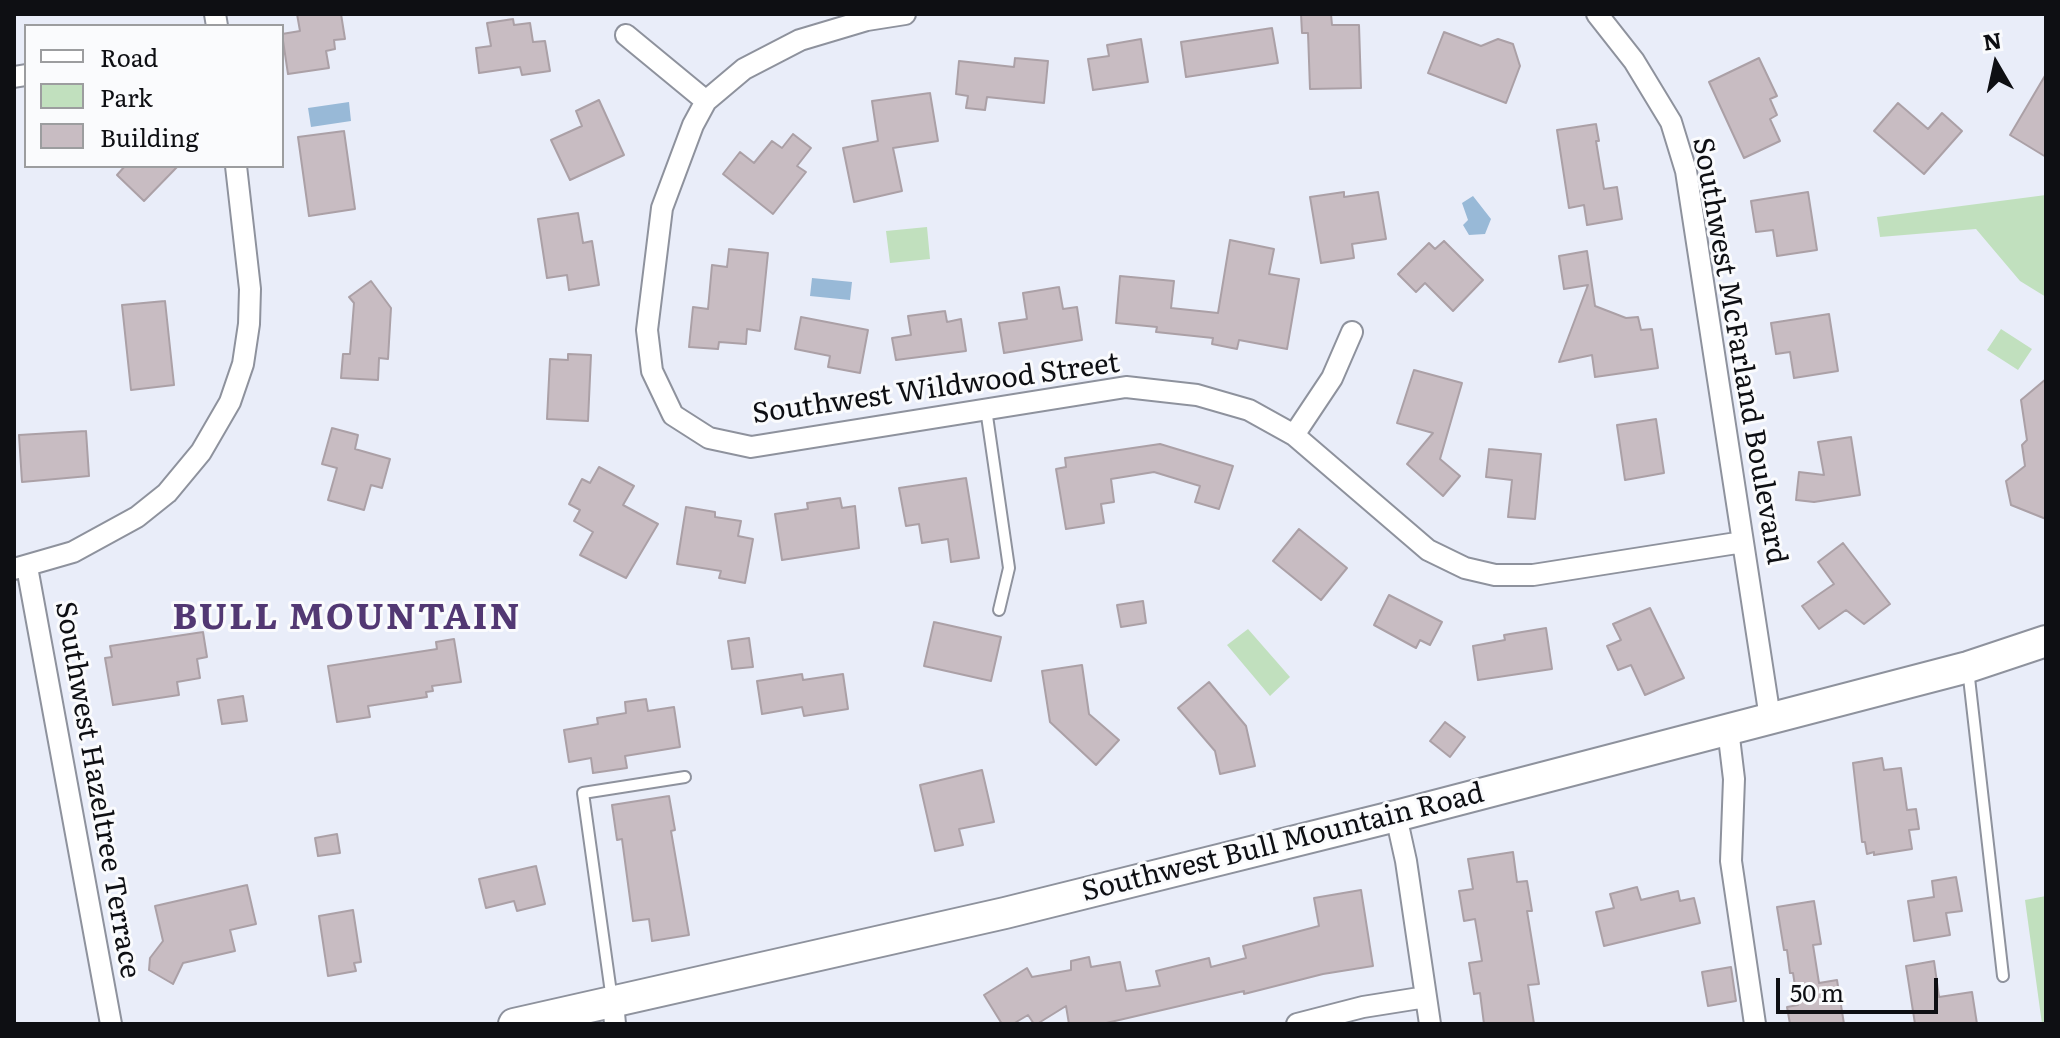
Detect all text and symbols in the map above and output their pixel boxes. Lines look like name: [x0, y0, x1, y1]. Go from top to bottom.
text: N: [1980, 22, 2004, 58]
legend: [24, 24, 284, 168]
north arrow: [1956, 24, 2036, 104]
text: Road: [100, 39, 158, 74]
text: Park: [100, 79, 153, 114]
text: Building: [100, 119, 199, 154]
street label: Southwest McFarland Boulevard: [1685, 135, 1793, 567]
street label: Southwest Wildwood Street: [750, 347, 1122, 431]
district label: BULL MOUNTAIN: [172, 596, 522, 640]
street label: Southwest Hazeltree Terrace: [47, 599, 147, 981]
street label: Southwest Bull Mountain Road: [1078, 777, 1488, 909]
scale bar: [1780, 962, 1942, 1012]
text: 50 m: [1790, 974, 1844, 1009]

